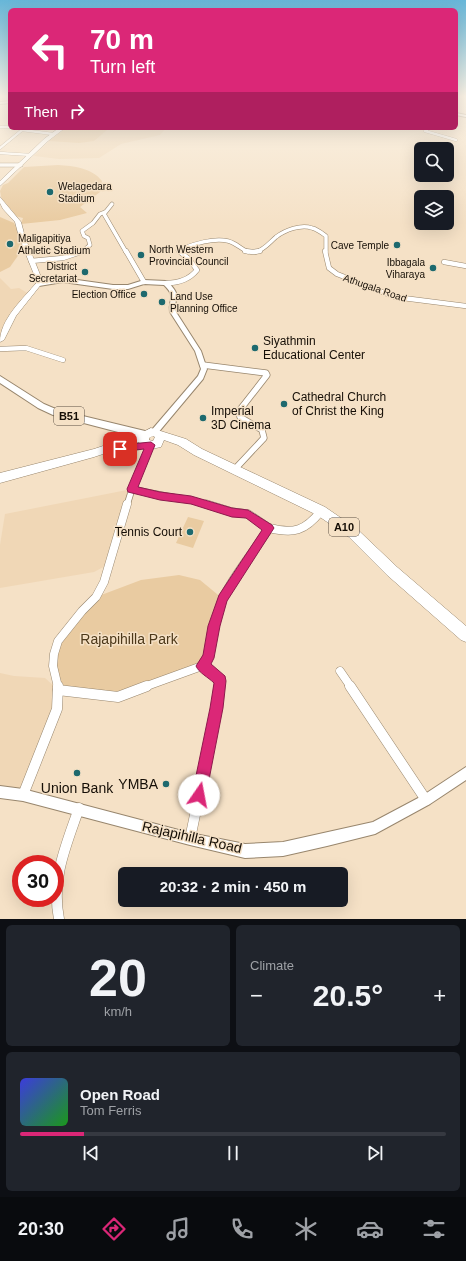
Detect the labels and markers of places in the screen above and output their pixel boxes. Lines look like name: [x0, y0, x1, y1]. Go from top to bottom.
place label: Welagedara Stadium: [58, 181, 112, 204]
marker: Welagedara Stadium: [45, 187, 55, 197]
place label: Maligapitiya Athletic Stadium: [18, 233, 90, 256]
marker: Maligapitiya Athletic Stadium: [5, 239, 15, 249]
place label: Cave Temple: [331, 240, 389, 251]
marker: Cave Temple: [392, 240, 402, 250]
place label: North Western Provincial Council: [149, 244, 228, 267]
marker: North Western Provincial Council: [136, 250, 146, 260]
place label: Ibbagala Viharaya: [386, 257, 425, 280]
place label: District Secretariat: [29, 261, 77, 284]
marker: Ibbagala Viharaya: [428, 263, 438, 273]
marker: District Secretariat: [80, 267, 90, 277]
place label: Election Office: [72, 289, 136, 300]
marker: Election Office: [139, 289, 149, 299]
place label: Land Use Planning Office: [170, 291, 238, 314]
marker: Land Use Planning Office: [157, 297, 167, 307]
place label: Siyathmin Educational Center: [263, 334, 365, 362]
marker: Siyathmin Educational Center: [250, 343, 260, 353]
place label: Cathedral Church of Christ the King: [292, 390, 386, 418]
marker: Cathedral Church of Christ the King: [279, 399, 289, 409]
place label: Imperial 3D Cinema: [211, 404, 271, 432]
marker: Imperial 3D Cinema: [198, 413, 208, 423]
pin: [103, 432, 137, 466]
place label: Tennis Court: [115, 525, 183, 539]
marker: Tennis Court: [185, 527, 195, 537]
marker: Union Bank: [72, 768, 82, 778]
place label: YMBA: [118, 776, 159, 792]
marker: YMBA: [161, 779, 171, 789]
place label: Union Bank: [41, 780, 114, 796]

